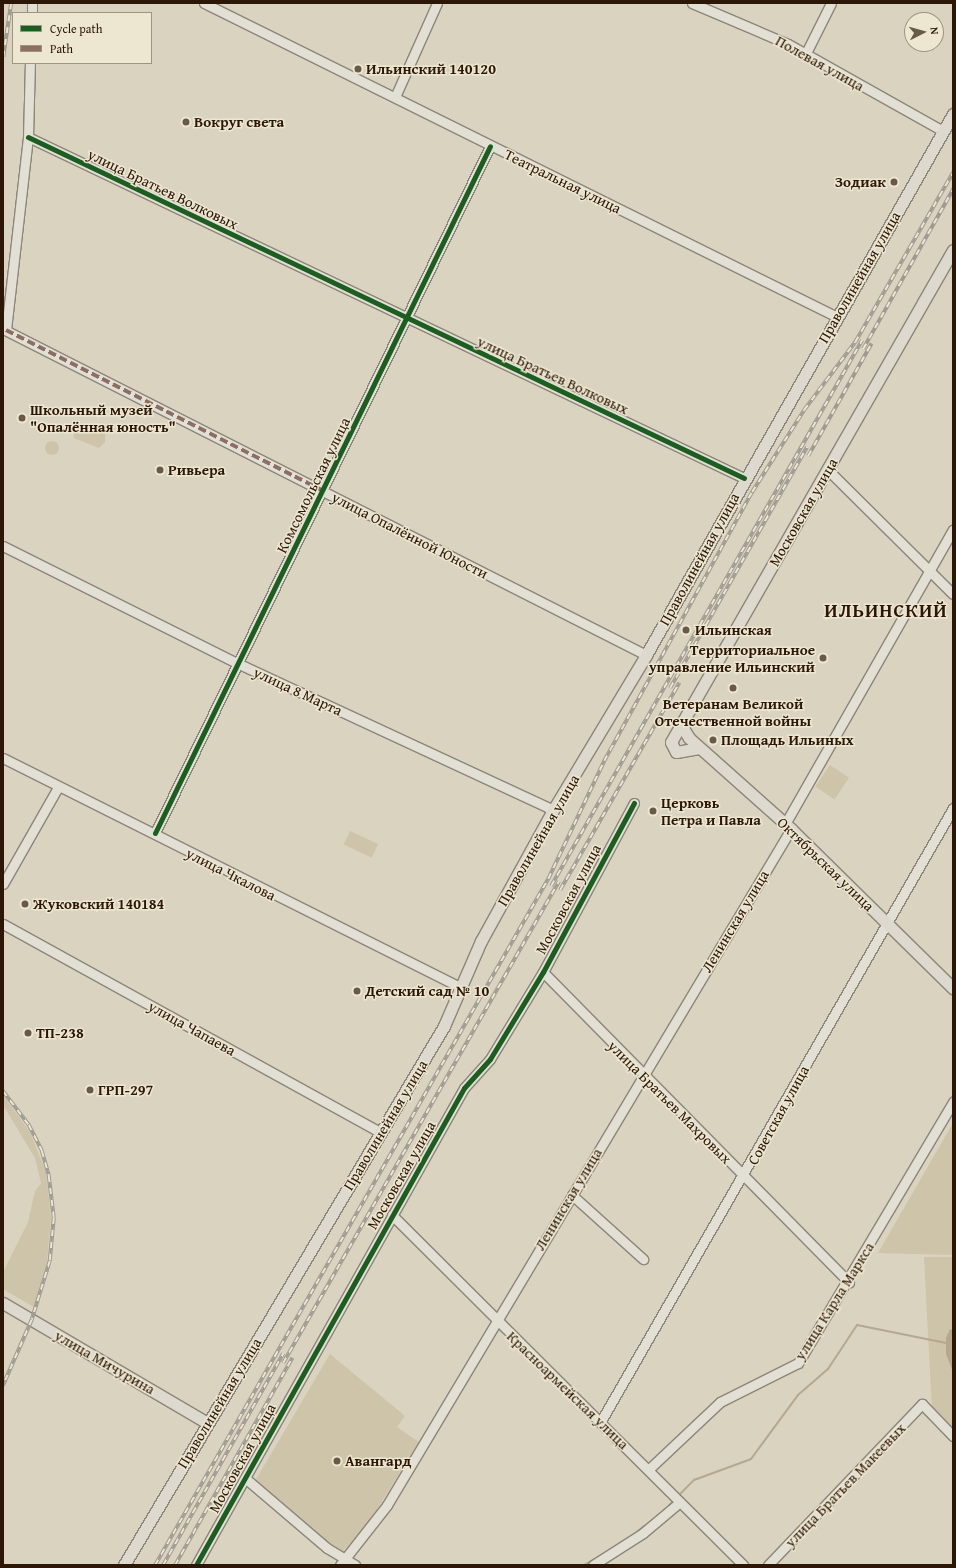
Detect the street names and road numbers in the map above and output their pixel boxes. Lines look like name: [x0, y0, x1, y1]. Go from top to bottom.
street label: Полевая улица: [773, 31, 867, 95]
street label: улица Братьев Волковых: [85, 145, 241, 233]
street label: Театральная улица: [502, 145, 624, 217]
street label: Праволинейная улица: [814, 208, 904, 346]
street label: улица Братьев Волковых: [474, 332, 632, 418]
street label: Комсомольская улица: [272, 414, 354, 556]
street label: Московская улица: [765, 455, 841, 569]
street label: улица Опалённой Юности: [329, 488, 491, 582]
street label: Праволинейная улица: [655, 490, 743, 628]
street label: улица 8 Марта: [251, 663, 345, 719]
street label: Праволинейная улица: [493, 771, 583, 909]
street label: Октябрьская улица: [774, 813, 878, 915]
street label: Московская улица: [531, 841, 605, 957]
street label: улица Чкалова: [183, 844, 279, 904]
street label: Ленинская улица: [697, 867, 773, 975]
street label: улица Чапаева: [145, 997, 239, 1059]
street label: улица Братьев Махровых: [604, 1036, 736, 1168]
street label: Праволинейная улица: [339, 1057, 431, 1193]
street label: Советская улица: [743, 1062, 813, 1168]
street label: Московская улица: [363, 1118, 439, 1232]
street label: Ленинская улица: [530, 1145, 606, 1253]
street label: улица Карла Маркса: [790, 1239, 878, 1363]
street label: улица Мичурина: [52, 1326, 158, 1398]
street label: Красноармейская улица: [503, 1327, 633, 1453]
street label: Праволинейная улица: [173, 1335, 265, 1471]
street label: Московская улица: [205, 1400, 279, 1516]
street label: улица Братьев Макеевых: [781, 1419, 909, 1551]

